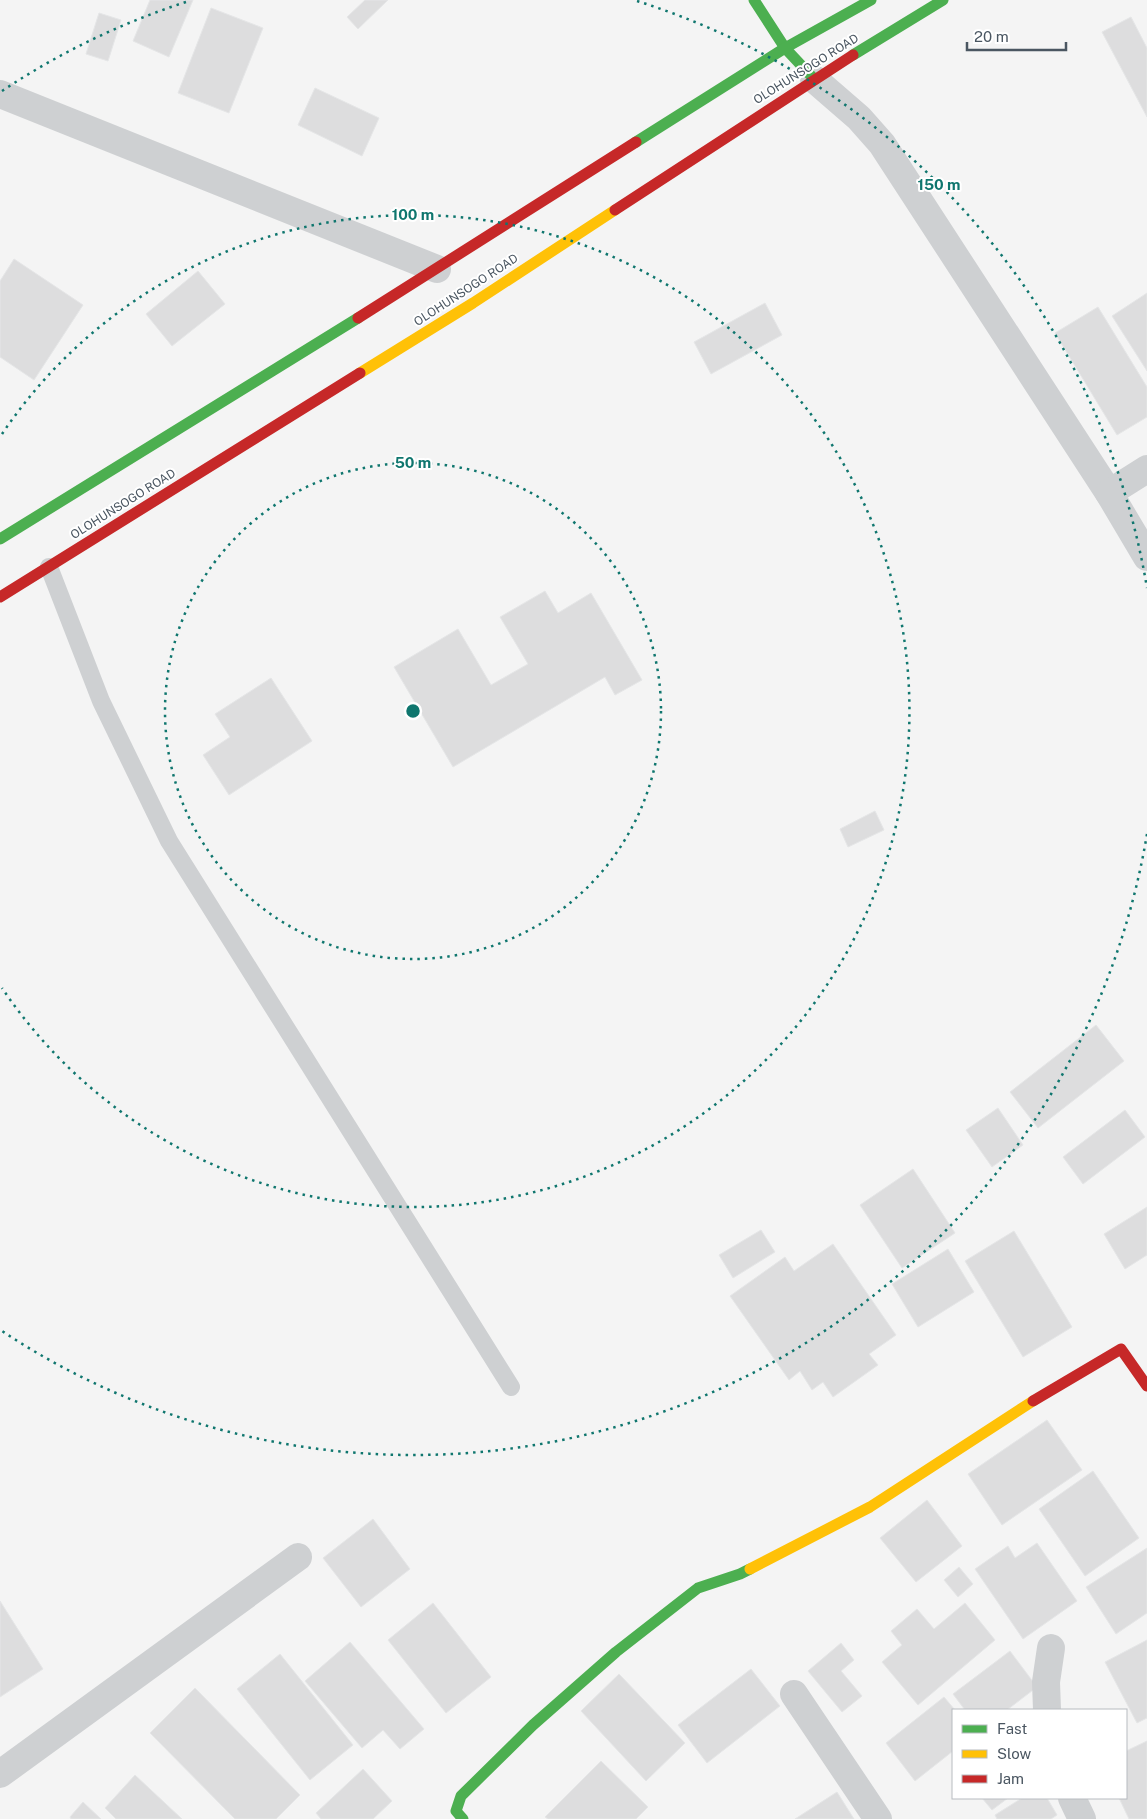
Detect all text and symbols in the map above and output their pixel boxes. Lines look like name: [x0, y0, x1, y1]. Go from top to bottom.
scale bar: [967, 20, 1066, 52]
text: 20 m: [974, 28, 1009, 45]
street label: OLOHUNSOGO ROAD: [751, 31, 861, 107]
text: 150 m: [917, 176, 961, 193]
text: 100 m: [392, 206, 434, 223]
street label: OLOHUNSOGO ROAD: [411, 251, 521, 329]
text: 50 m: [395, 454, 431, 471]
street label: OLOHUNSOGO ROAD: [68, 466, 178, 542]
centre of rings: [404, 702, 422, 720]
legend: [952, 1709, 1127, 1799]
text: Fast: [997, 1720, 1027, 1737]
text: Slow: [997, 1745, 1032, 1762]
text: Jam: [997, 1770, 1024, 1787]

